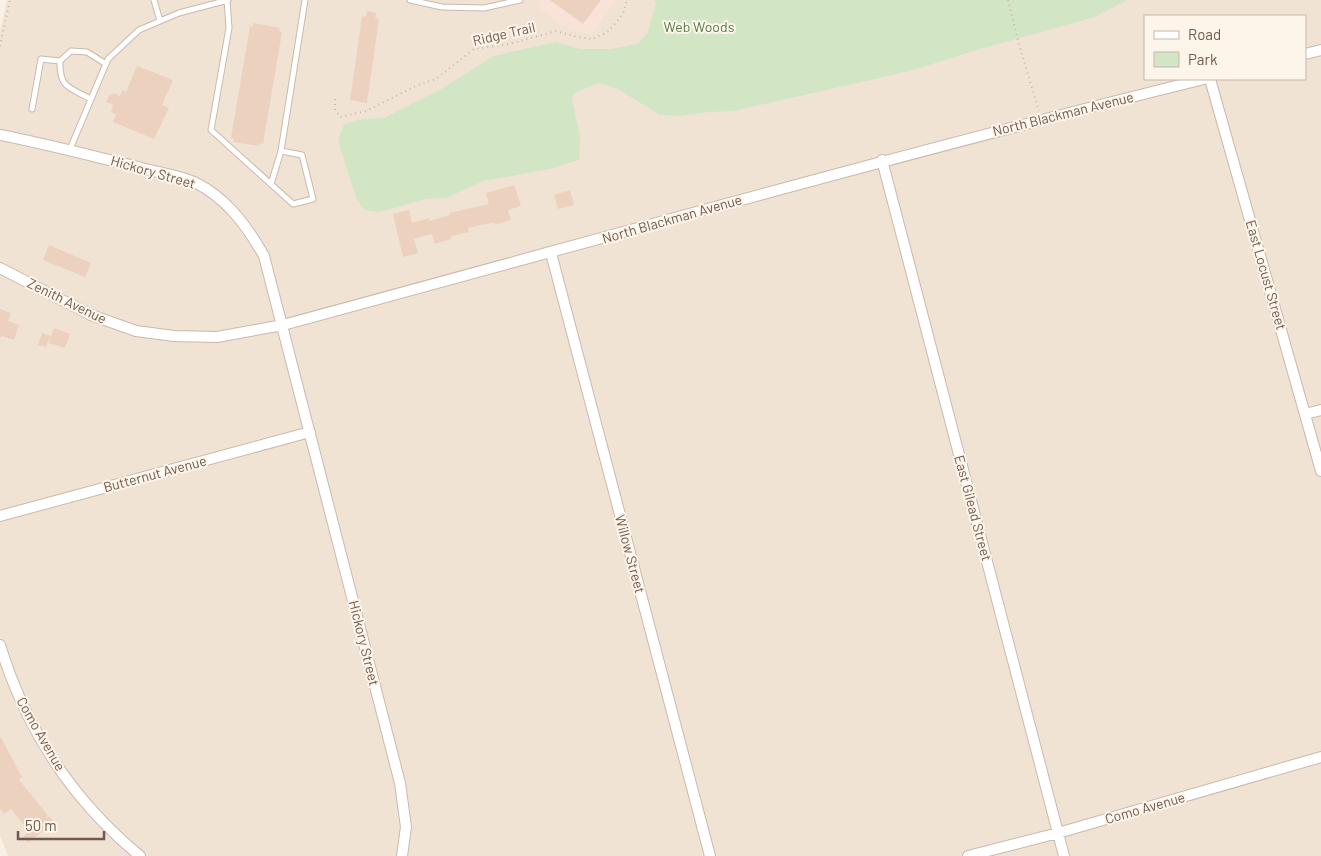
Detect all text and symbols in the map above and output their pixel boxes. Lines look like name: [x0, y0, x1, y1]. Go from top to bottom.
legend: [1144, 15, 1306, 80]
street label: Ridge Trail: [471, 18, 537, 49]
park label: Web Woods: [664, 18, 735, 35]
text: Road: [1188, 25, 1221, 43]
text: Park: [1188, 50, 1218, 68]
street label: North Blackman Avenue: [991, 88, 1135, 139]
street label: Hickory Street: [109, 151, 197, 192]
street label: North Blackman Avenue: [600, 190, 744, 247]
street label: East Locust Street: [1243, 218, 1290, 332]
street label: Zenith Avenue: [25, 274, 110, 327]
street label: Butternut Avenue: [101, 452, 208, 495]
street label: East Gilead Street: [951, 453, 996, 563]
street label: Willow Street: [612, 513, 649, 595]
street label: Hickory Street: [346, 598, 383, 687]
street label: Como Avenue: [13, 694, 69, 774]
street label: Como Avenue: [1103, 788, 1187, 827]
scale bar: [18, 808, 104, 840]
text: 50 m: [25, 816, 57, 834]

